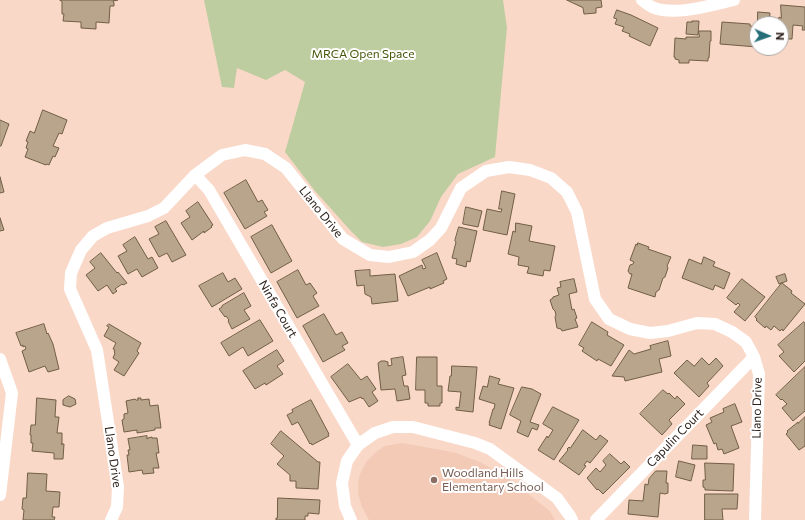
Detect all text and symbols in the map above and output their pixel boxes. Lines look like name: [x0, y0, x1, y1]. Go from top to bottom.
north arrow: [749, 16, 789, 56]
text: N: [774, 32, 787, 41]
park label: MRCA Open Space: [311, 47, 415, 61]
street label: Llano Drive: [296, 184, 346, 240]
street label: Ninfa Court: [256, 278, 300, 340]
street label: Llano Drive: [749, 377, 765, 439]
street label: Capulin Court: [644, 406, 706, 470]
street label: Llano Drive: [102, 426, 124, 488]
place label: Woodland Hills Elementary School: [442, 466, 544, 494]
marker: Woodland Hills Elementary School: [429, 475, 439, 485]

